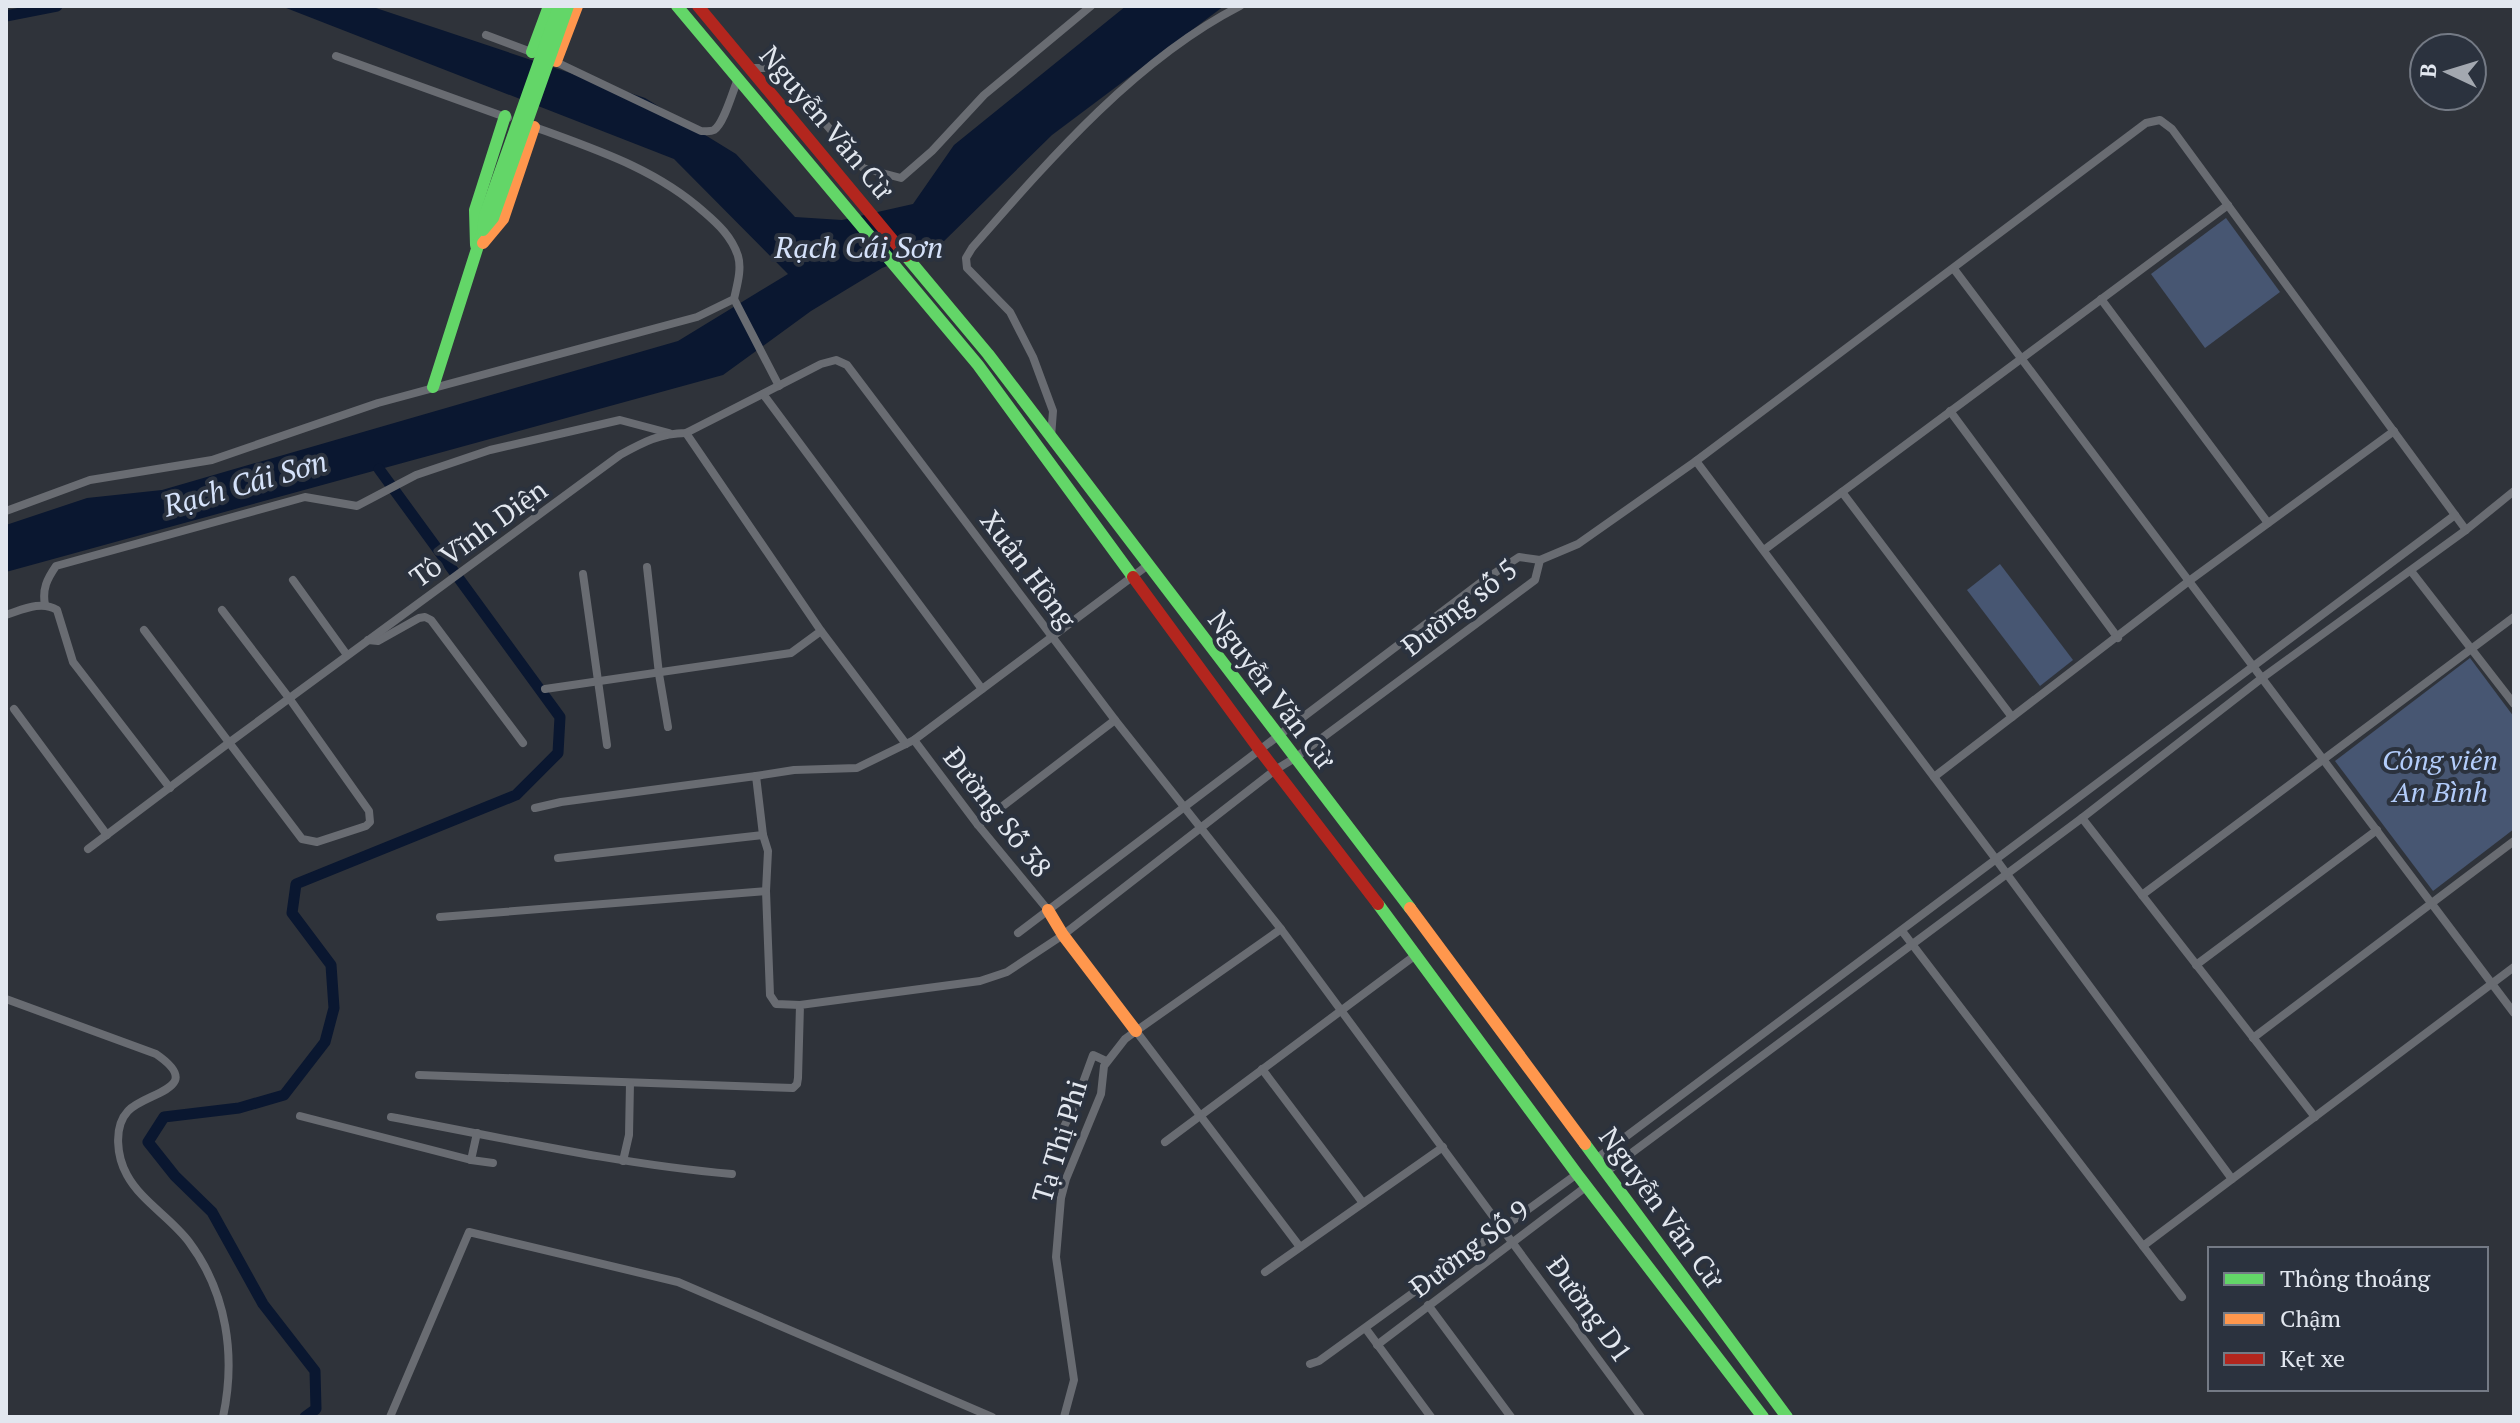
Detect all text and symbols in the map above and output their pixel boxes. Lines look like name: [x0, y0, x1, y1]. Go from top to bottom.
north arrow: [2408, 32, 2488, 112]
street label: Nguyễn Văn Cừ: [752, 38, 903, 207]
text: B: [2413, 62, 2443, 79]
water label: Rạch Cái Sơn: [774, 227, 943, 267]
water label: Rạch Cái Sơn: [157, 441, 332, 526]
street label: Tô Vĩnh Diện: [402, 470, 554, 595]
street label: Xuân Hồng: [973, 503, 1086, 636]
street label: Đường số 5: [1393, 550, 1525, 664]
street label: Nguyễn Văn Cừ: [1200, 602, 1344, 776]
street label: Đường Số 38: [936, 739, 1060, 885]
park label: Công viên An Bình: [2382, 741, 2498, 810]
street label: Tạ Thị Phi: [1023, 1075, 1095, 1207]
street label: Nguyễn Văn Cừ: [1591, 1120, 1733, 1295]
street label: Đường Số 9: [1402, 1191, 1536, 1305]
legend: [2208, 1247, 2488, 1391]
street label: Đường D1: [1539, 1248, 1641, 1370]
text: Thông thoáng: [2280, 1262, 2431, 1294]
text: Chậm: [2280, 1302, 2341, 1334]
text: Kẹt xe: [2280, 1342, 2345, 1374]

